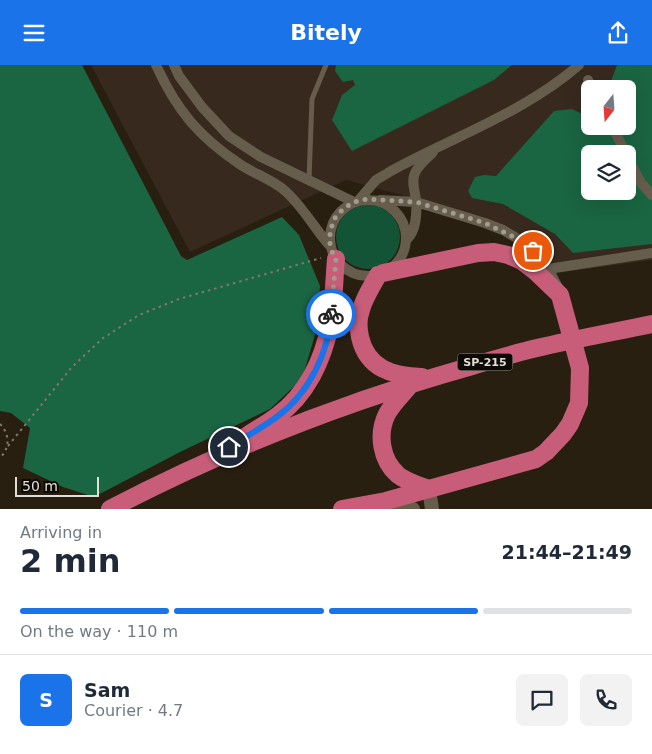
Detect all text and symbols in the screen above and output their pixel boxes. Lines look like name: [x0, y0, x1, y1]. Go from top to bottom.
icon: menu: [20, 19, 48, 47]
icon: share: [604, 19, 632, 47]
text: Bitely: [290, 20, 362, 45]
north arrow: [581, 80, 636, 135]
map controls: [581, 80, 636, 200]
button: layers: [581, 145, 636, 200]
pin: [512, 230, 554, 272]
icon: bag: [519, 237, 547, 265]
courier: [306, 289, 356, 339]
icon: bike: [317, 300, 345, 328]
road number: SP-215: [458, 353, 512, 371]
pin: [208, 426, 250, 468]
icon: home: [215, 433, 243, 461]
scale bar: [15, 474, 99, 497]
text: 50 m: [22, 478, 58, 494]
text: Arriving in: [20, 523, 102, 542]
text: 21:44–21:49: [502, 541, 632, 563]
text: 2 min: [20, 542, 121, 580]
text: On the way · 110 m: [20, 622, 178, 641]
button: chat: [516, 674, 568, 726]
button: phone: [580, 674, 632, 726]
text: Sam: [84, 679, 130, 701]
text: S: [39, 689, 53, 711]
text: Courier · 4.7: [84, 701, 183, 720]

